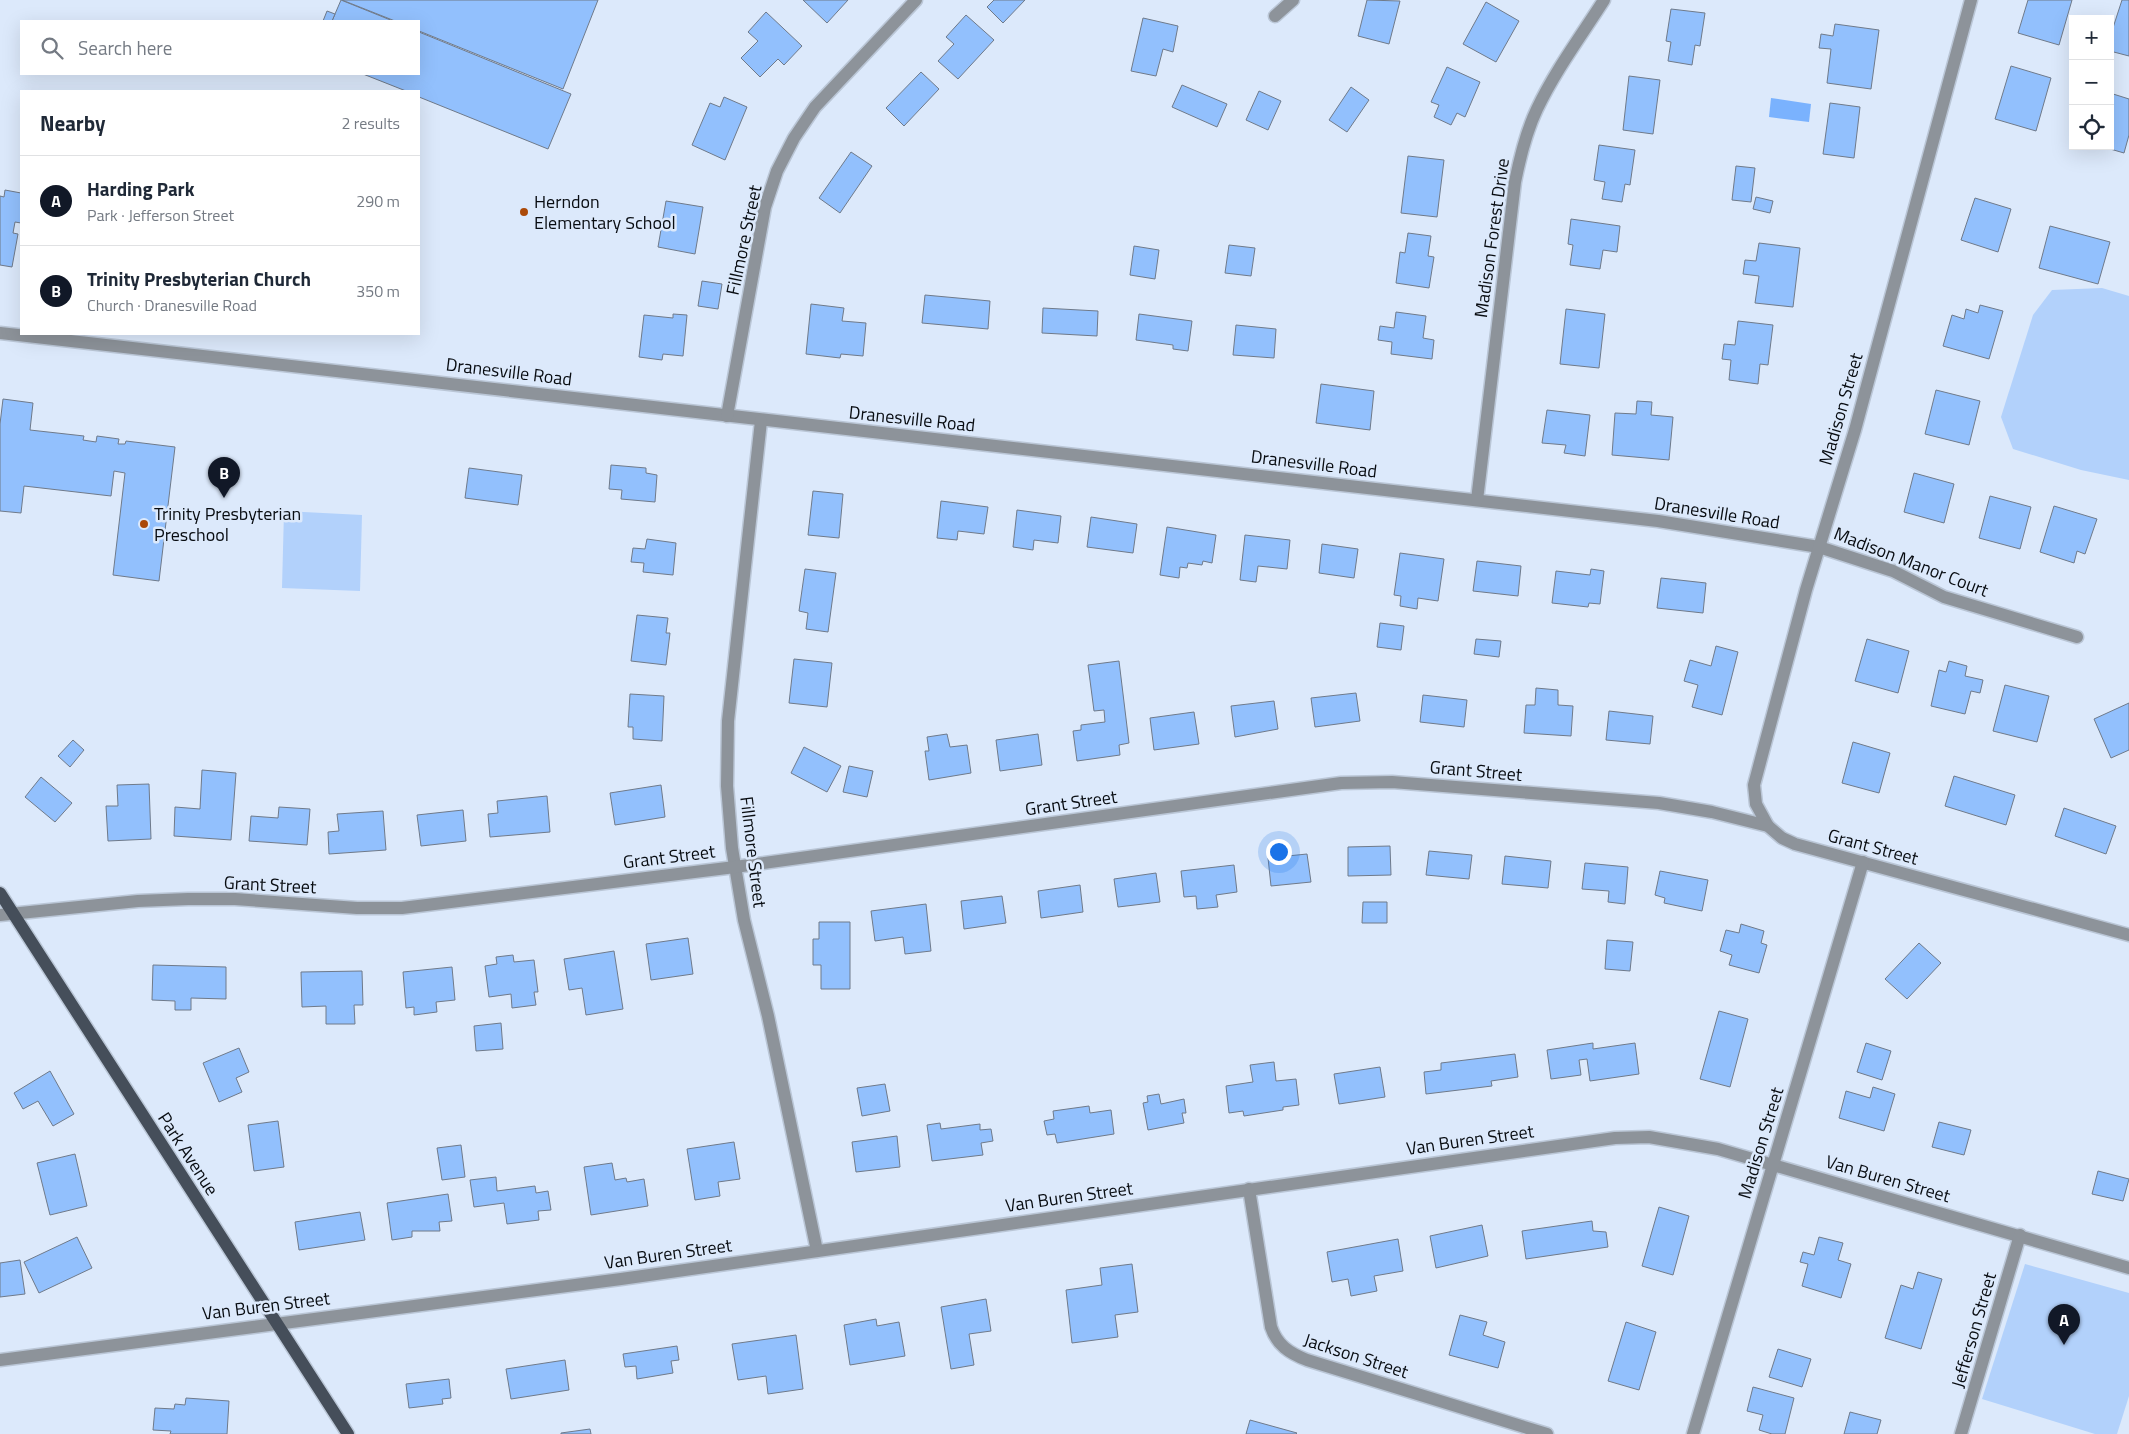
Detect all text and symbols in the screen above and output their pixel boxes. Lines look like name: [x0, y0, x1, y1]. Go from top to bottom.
map controls: [2069, 15, 2114, 150]
button: +: [2069, 15, 2114, 60]
search box: [20, 20, 420, 75]
text: Search here: [78, 33, 172, 62]
icon: search: [38, 34, 66, 62]
button: −: [2069, 60, 2114, 105]
button: locate: [2069, 105, 2114, 150]
text: Nearby: [40, 107, 105, 139]
text: 2 results: [341, 111, 400, 135]
street label: Madison Forest Drive: [1467, 156, 1516, 319]
text: Harding Park: [87, 174, 194, 203]
street label: Fillmore Street: [719, 182, 768, 297]
place label: Herndon Elementary School: [534, 188, 676, 236]
text: A: [51, 189, 61, 213]
text: 290 m: [356, 189, 400, 213]
text: Park · Jefferson Street: [87, 203, 234, 227]
marker: Herndon Elementary School: [518, 206, 530, 218]
text: Trinity Presbyterian Church: [87, 264, 311, 293]
text: B: [51, 279, 61, 303]
text: 350 m: [356, 279, 400, 303]
text: Church · Dranesville Road: [87, 293, 257, 317]
street label: Madison Street: [1812, 349, 1870, 468]
street label: Dranesville Road: [444, 350, 574, 393]
street label: Dranesville Road: [848, 398, 977, 439]
street label: Dranesville Road: [1249, 442, 1379, 485]
pin: B: [208, 457, 240, 498]
street label: Dranesville Road: [1652, 489, 1782, 536]
place label: Trinity Presbyterian Preschool: [154, 500, 301, 548]
marker: Trinity Presbyterian Preschool: [138, 518, 150, 530]
street label: Madison Manor Court: [1830, 520, 1993, 604]
street label: Grant Street: [1429, 753, 1524, 788]
street label: Grant Street: [1023, 783, 1119, 822]
street label: Fillmore Street: [733, 795, 774, 910]
street label: Grant Street: [1825, 821, 1922, 872]
street label: Grant Street: [621, 837, 717, 876]
your location: [1266, 839, 1292, 865]
street label: Grant Street: [223, 869, 318, 900]
street label: Madison Street: [1731, 1083, 1791, 1202]
street label: Park Avenue: [151, 1107, 226, 1201]
street label: Van Buren Street: [1404, 1117, 1536, 1162]
street label: Van Buren Street: [1823, 1148, 1954, 1209]
street label: Van Buren Street: [1003, 1174, 1135, 1219]
street label: Van Buren Street: [602, 1231, 734, 1276]
street label: Jefferson Street: [1944, 1268, 2003, 1391]
street label: Van Buren Street: [201, 1284, 332, 1327]
pin: A: [2048, 1304, 2080, 1345]
street label: Jackson Street: [1300, 1326, 1413, 1385]

